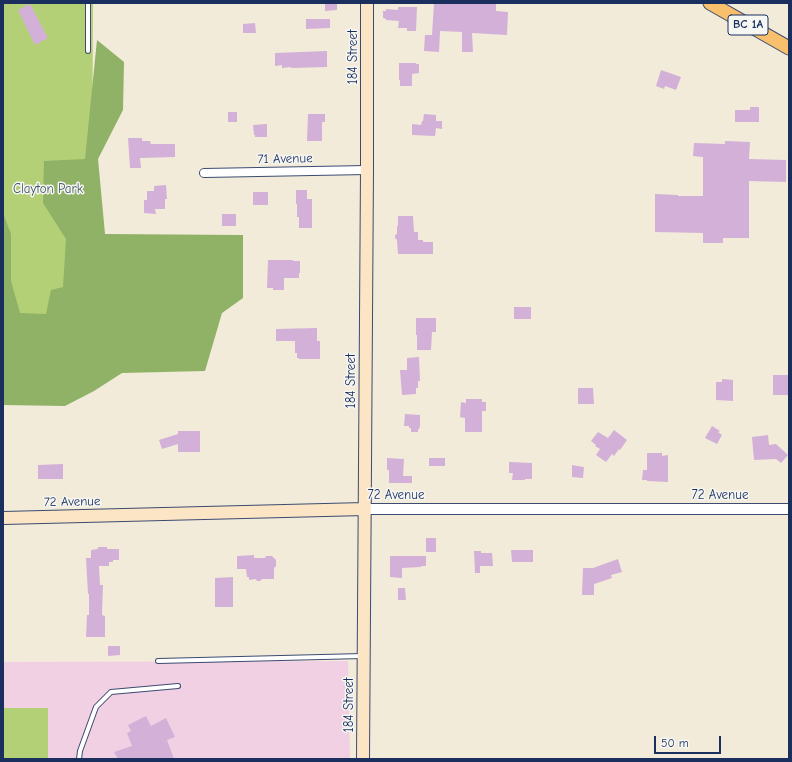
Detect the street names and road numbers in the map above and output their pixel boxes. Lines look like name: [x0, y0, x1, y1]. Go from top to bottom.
road number: BC 1A: [728, 15, 768, 35]
street label: 184 Street: [345, 29, 361, 85]
street label: 71 Avenue: [257, 151, 313, 167]
street label: 184 Street: [343, 353, 359, 409]
street label: 72 Avenue: [368, 487, 424, 503]
street label: 72 Avenue: [692, 487, 748, 503]
street label: 72 Avenue: [43, 494, 101, 510]
street label: 184 Street: [341, 677, 357, 733]

